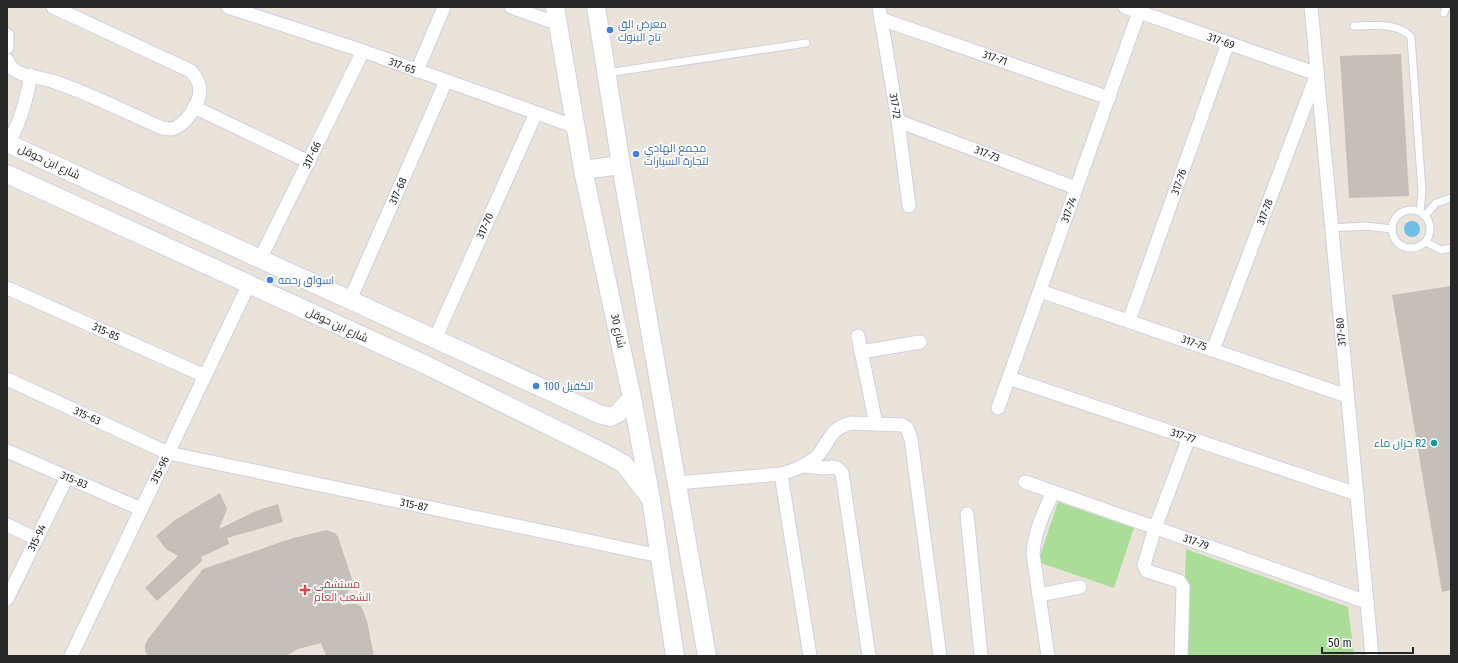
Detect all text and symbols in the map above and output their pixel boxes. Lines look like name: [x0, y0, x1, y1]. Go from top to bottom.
place label: معرض الق تاج البنوك: [618, 18, 667, 45]
marker: معرض الق تاج البنوك: [605, 25, 615, 35]
street label: 317-69: [1206, 30, 1236, 52]
street label: 317-71: [981, 48, 1009, 68]
street label: 317-65: [387, 55, 417, 77]
street label: 317-72: [887, 92, 903, 120]
street label: 317-66: [300, 139, 324, 171]
street label: شارع ابن حوقل: [16, 142, 82, 183]
place label: مجمع الهادي لتجارة السيارات: [644, 142, 709, 168]
street label: 317-73: [972, 143, 1002, 165]
marker: مجمع الهادي لتجارة السيارات: [631, 149, 641, 159]
street label: 317-76: [1169, 167, 1190, 197]
street label: 317-68: [386, 175, 410, 207]
street label: 317-74: [1058, 195, 1080, 225]
street label: 317-78: [1254, 197, 1276, 227]
street label: 317-70: [474, 211, 497, 241]
place label: اسواق رحمه: [278, 274, 334, 287]
marker: اسواق رحمه: [265, 275, 275, 285]
street label: شارع ابن حوقل: [304, 305, 370, 346]
street label: شارع 30: [607, 313, 628, 349]
street label: 317-80: [1333, 317, 1349, 347]
street label: 315-85: [90, 320, 122, 344]
street label: 317-75: [1179, 333, 1209, 353]
place label: الكفيل 100: [544, 380, 594, 393]
marker: الكفيل 100: [531, 381, 541, 391]
street label: 315-63: [71, 404, 103, 428]
street label: 317-77: [1169, 426, 1198, 446]
place label: حزان ماء R2: [1374, 437, 1426, 450]
marker: حزان ماء R2: [1429, 438, 1439, 448]
street label: 315-96: [148, 454, 172, 486]
street label: 315-83: [58, 468, 90, 492]
street label: 315-87: [399, 496, 430, 514]
street label: 315-94: [25, 522, 49, 554]
street label: 317-79: [1181, 532, 1211, 552]
place label: مستشفى الشعب العام: [314, 578, 371, 605]
marker: مستشفى الشعب العام: [299, 584, 311, 596]
scale bar: [1322, 629, 1413, 655]
text: 50 m: [1328, 636, 1352, 650]

